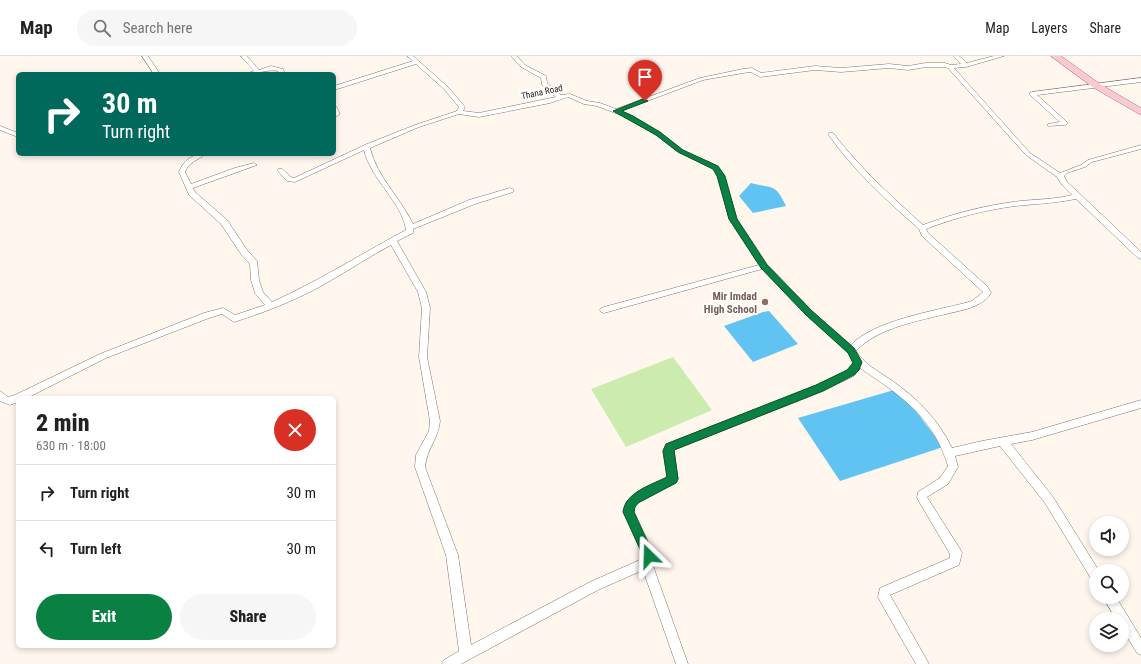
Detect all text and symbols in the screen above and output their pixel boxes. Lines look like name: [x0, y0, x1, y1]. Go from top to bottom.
search box: [77, 10, 357, 46]
text: Map: [20, 16, 53, 39]
icon: search: [91, 17, 113, 39]
text: Search here: [123, 19, 193, 37]
text: Map: [985, 20, 1009, 36]
text: Layers: [1031, 20, 1068, 36]
text: Share: [1090, 20, 1121, 36]
pin: [628, 60, 662, 101]
icon: arrive: [634, 66, 656, 88]
street label: Thana Road: [520, 83, 564, 101]
text: 30 m: [102, 87, 158, 120]
icon: right: [36, 88, 88, 140]
text: Turn right: [102, 121, 170, 142]
place label: Mir Imdad High School: [704, 290, 757, 316]
marker: Mir Imdad High School: [760, 297, 770, 307]
text: 2 min: [36, 409, 90, 437]
button: close: [274, 409, 316, 451]
text: 630 m · 18:00: [36, 438, 106, 453]
icon: right: [36, 482, 58, 504]
text: Turn right: [70, 484, 129, 502]
text: 30 m: [286, 484, 316, 502]
map controls: [1089, 516, 1129, 652]
button: sound: [1089, 516, 1129, 556]
position arrow: [628, 535, 670, 577]
icon: left: [36, 538, 58, 560]
text: Turn left: [70, 540, 121, 558]
text: 30 m: [286, 540, 316, 558]
button: search: [1089, 564, 1129, 604]
button: Exit: [36, 594, 172, 640]
button: Share: [180, 594, 316, 640]
button: layers: [1089, 612, 1129, 652]

